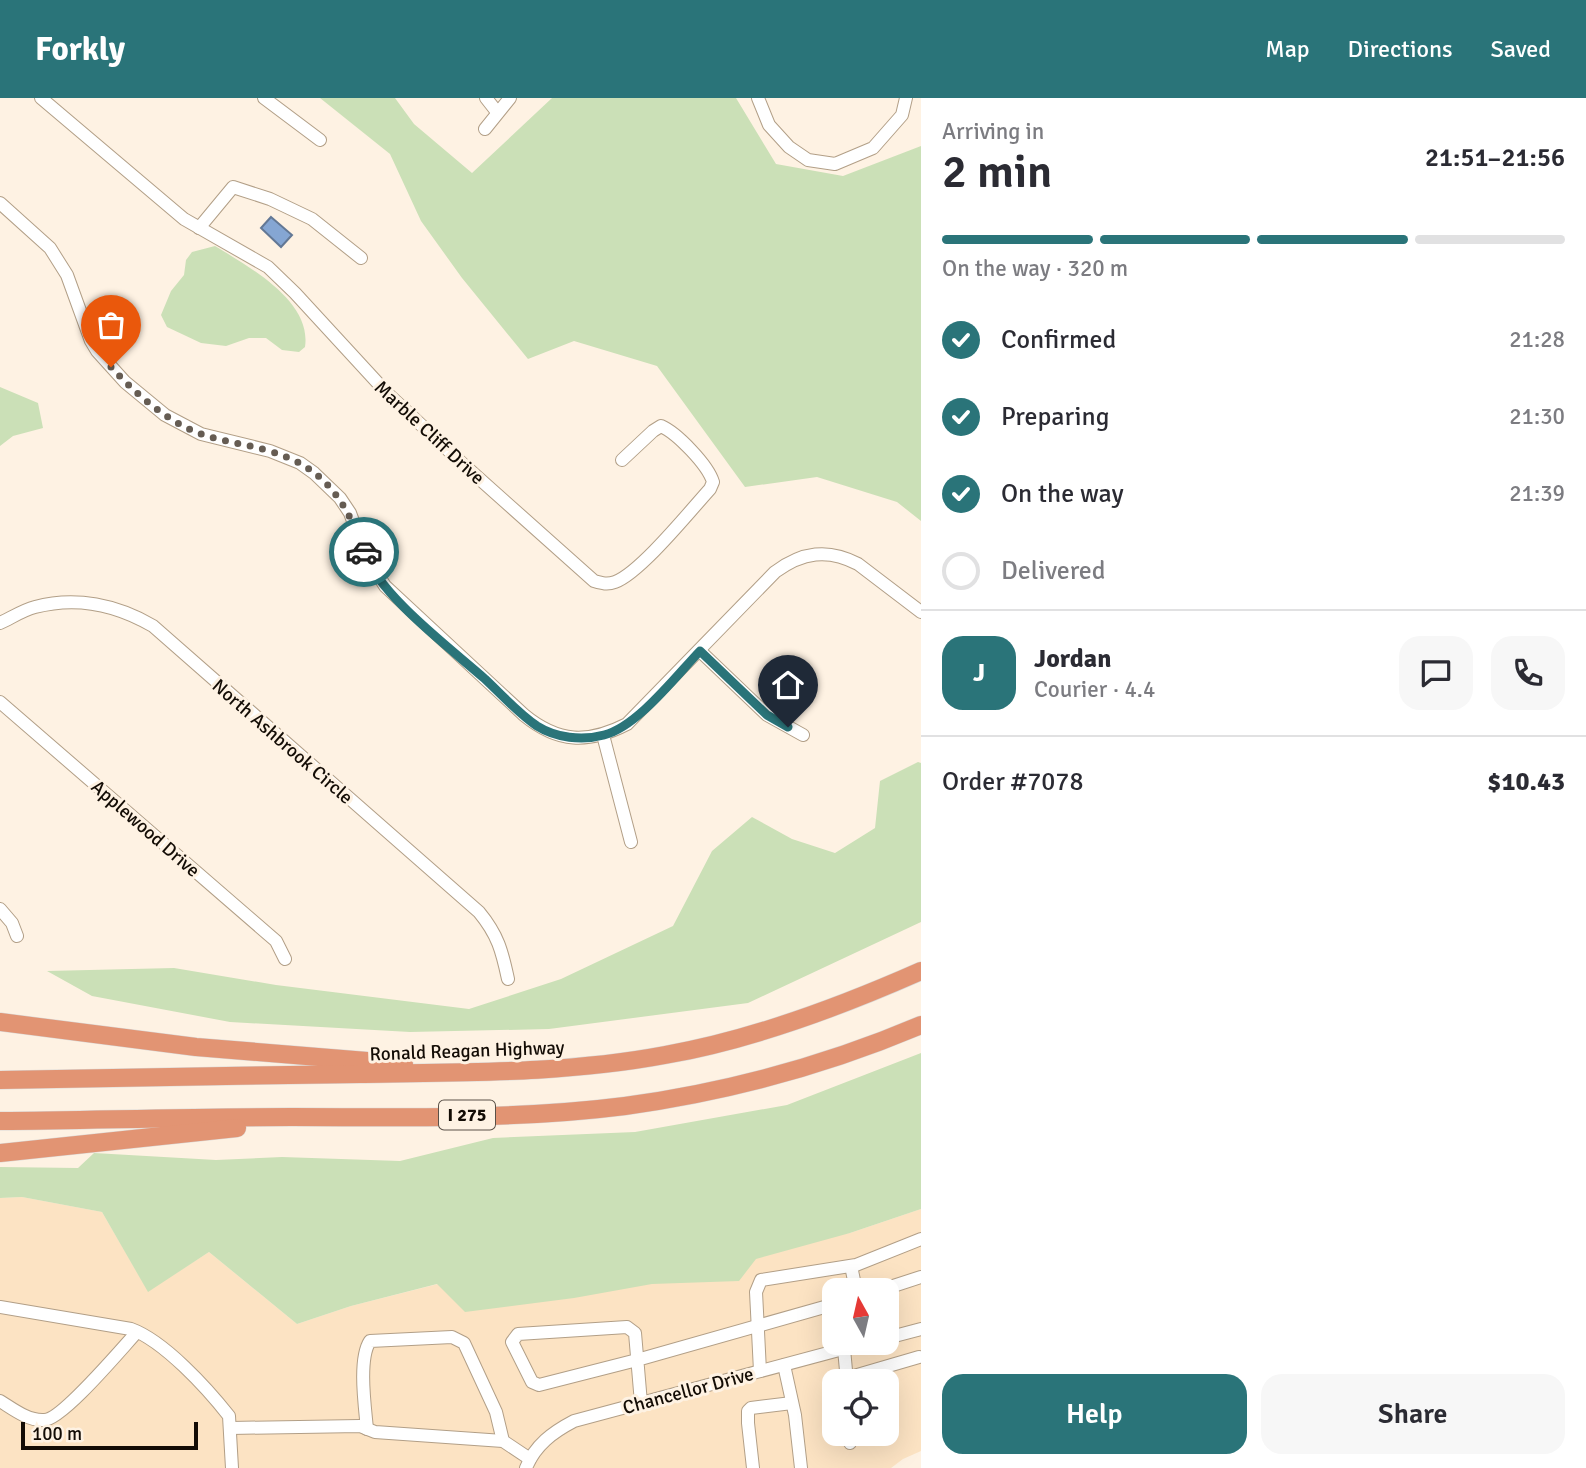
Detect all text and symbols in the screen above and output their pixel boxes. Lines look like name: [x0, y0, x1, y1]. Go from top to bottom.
text: Forkly: [35, 29, 125, 70]
text: Map: [1265, 34, 1310, 64]
text: Directions: [1348, 34, 1453, 64]
text: Saved: [1491, 34, 1551, 64]
text: Arriving in: [942, 117, 1044, 146]
text: 21:51–21:56: [1425, 142, 1565, 174]
text: 2 min: [942, 144, 1052, 200]
text: On the way · 320 m: [942, 254, 1128, 283]
pin: [81, 295, 141, 367]
icon: bag: [92, 306, 130, 344]
icon: check: [942, 321, 980, 359]
text: Confirmed: [1001, 324, 1116, 356]
text: 21:28: [1509, 325, 1565, 354]
street label: Marble Cliff Drive: [369, 376, 489, 490]
icon: check: [942, 398, 980, 436]
text: Preparing: [1001, 401, 1109, 433]
text: 21:30: [1509, 402, 1565, 431]
icon: check: [942, 475, 980, 513]
text: On the way: [1001, 478, 1124, 510]
text: 21:39: [1509, 479, 1565, 508]
courier: [329, 517, 399, 587]
icon: car: [345, 533, 383, 571]
text: Delivered: [1001, 555, 1106, 587]
button: chat: [1399, 636, 1473, 710]
button: phone: [1491, 636, 1565, 710]
text: Jordan: [1034, 643, 1111, 675]
pin: [758, 655, 818, 727]
text: J: [973, 657, 985, 689]
icon: home: [769, 666, 807, 704]
street label: North Ashbrook Circle: [207, 674, 358, 809]
text: Courier · 4.4: [1034, 675, 1155, 704]
text: Order #7078: [942, 766, 1083, 798]
text: $10.43: [1487, 766, 1565, 798]
street label: Applewood Drive: [86, 775, 205, 883]
street label: Ronald Reagan Highway: [369, 1036, 565, 1066]
road number: I 275: [439, 1100, 495, 1130]
north arrow: [822, 1278, 900, 1354]
map controls: [822, 1278, 899, 1446]
street label: Chancellor Drive: [620, 1362, 756, 1420]
button: locate: [822, 1369, 899, 1446]
button: Help: [942, 1374, 1247, 1454]
button: Share: [1261, 1374, 1565, 1454]
scale bar: [21, 1419, 198, 1451]
text: 100 m: [32, 1422, 82, 1446]

